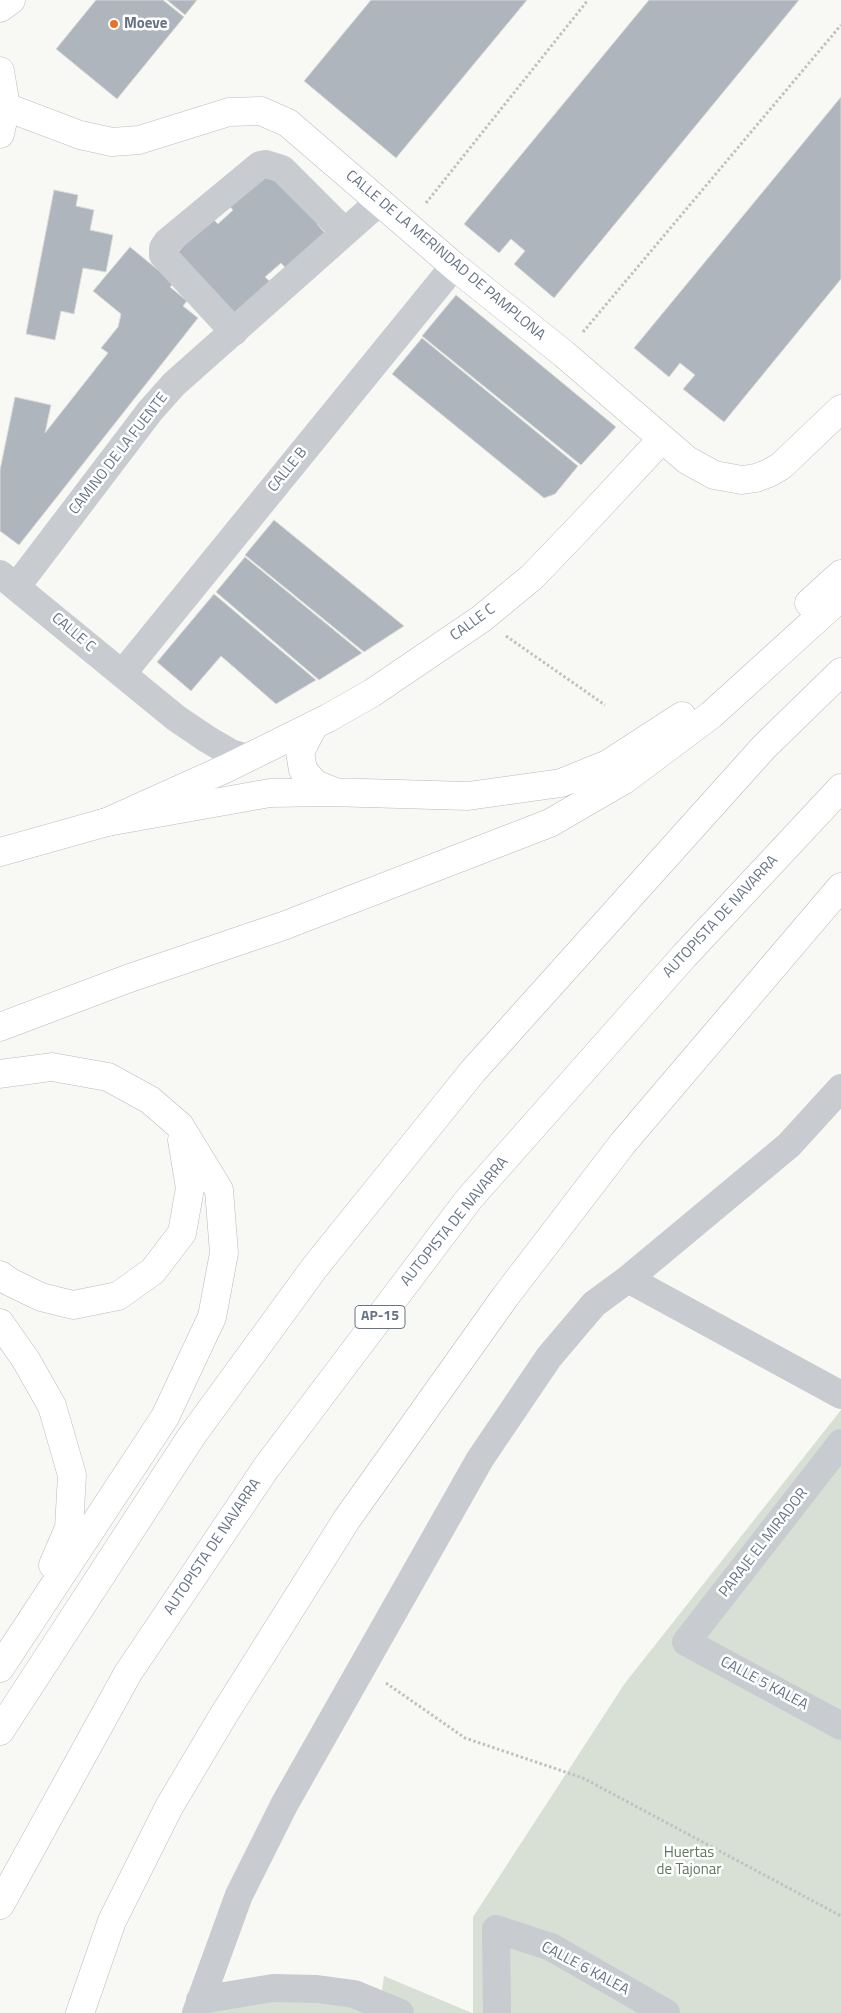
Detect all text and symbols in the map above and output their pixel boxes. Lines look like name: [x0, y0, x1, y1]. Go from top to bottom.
place label: Moeve: [124, 15, 167, 33]
marker: Moeve: [108, 18, 120, 30]
street label: CALLE DE LA MERINDAD DE PAMPLONA: [342, 167, 548, 345]
street label: CAMINO DE LA FUENTE: [66, 390, 172, 518]
street label: CALLE B: [265, 444, 311, 496]
street label: CALLE C: [447, 601, 499, 645]
street label: CALLE C: [48, 610, 98, 656]
street label: AUTOPISTA DE NAVARRA: [660, 852, 782, 982]
street label: AUTOPISTA DE NAVARRA: [397, 1154, 513, 1290]
road number: AP-15: [355, 1305, 405, 1328]
street label: AUTOPISTA DE NAVARRA: [161, 1475, 265, 1619]
street label: PARAJE EL MIRADOR: [716, 1485, 812, 1601]
street label: CALLE 5 KALEA: [717, 1653, 811, 1715]
park label: Huertas de Tajonar: [657, 1844, 721, 1879]
street label: CALLE 6 KALEA: [538, 1938, 632, 2000]

